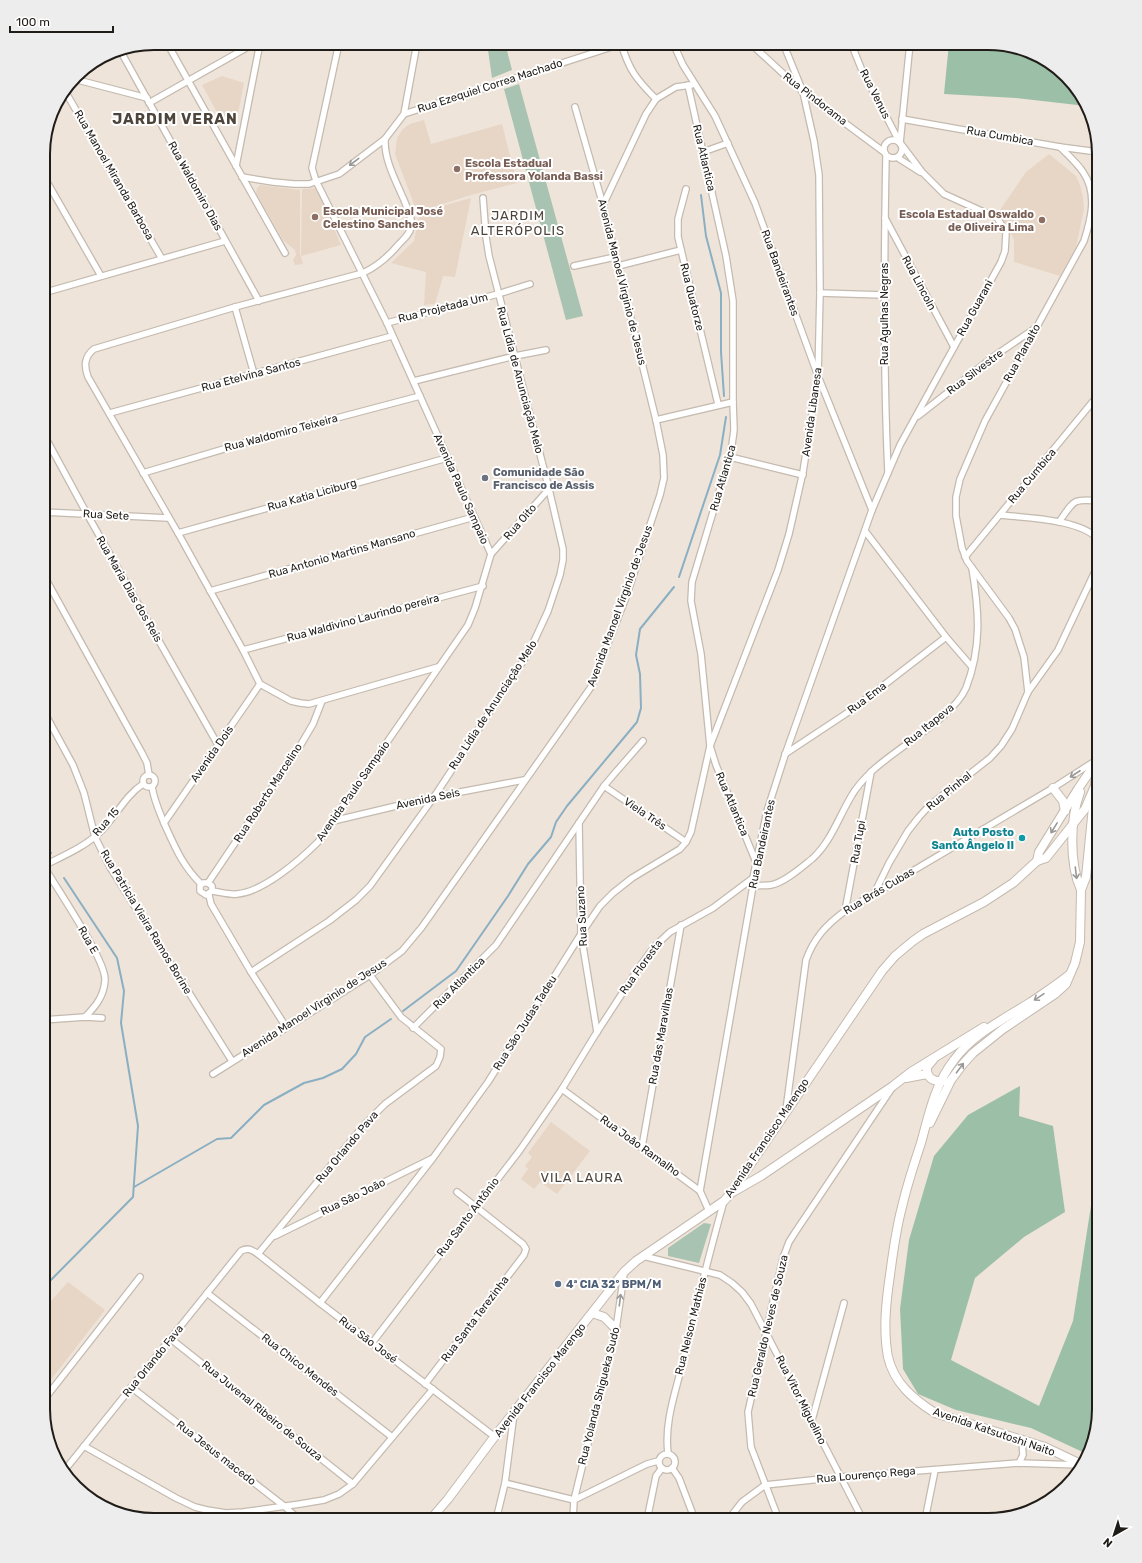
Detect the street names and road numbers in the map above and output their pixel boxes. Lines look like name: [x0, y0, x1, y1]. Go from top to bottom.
street label: Rua Ezequiel Correa Machado: [416, 56, 564, 116]
street label: Rua Venus: [857, 67, 893, 121]
street label: Rua Pindorama: [780, 70, 850, 128]
street label: Rua Manoel Miranda Barbosa: [71, 108, 157, 242]
street label: Rua Atlantica: [690, 123, 718, 193]
street label: Rua Cumbica: [966, 124, 1034, 148]
street label: Rua Waldomiro Dias: [165, 139, 225, 233]
street label: Avenida Manoel Virginio de Jesus: [595, 198, 649, 367]
street label: Rua Bandeirantes: [758, 228, 802, 318]
street label: Rua Lincoln: [899, 254, 939, 312]
street label: Rua Quatorze: [677, 262, 707, 332]
street label: Rua Agulhas Negras: [878, 262, 891, 365]
street label: Rua Guarani: [954, 278, 996, 338]
street label: Rua Projetada Um: [397, 290, 489, 325]
street label: Rua Lídia de Anunciação Melo: [494, 305, 546, 455]
street label: Rua Planalto: [1001, 322, 1043, 384]
street label: Rua Silvestre: [944, 347, 1006, 397]
street label: Rua Etelvina Santos: [200, 355, 302, 395]
street label: Avenida Libanesa: [799, 367, 825, 457]
street label: Rua Waldomiro Teixeira: [223, 412, 339, 454]
street label: Avenida Paulo Sampaio: [431, 432, 491, 546]
street label: Rua Atlantica: [707, 443, 739, 513]
street label: Rua Cumbica: [1005, 446, 1059, 506]
street label: Rua Katia Liciburg: [266, 476, 358, 514]
street label: Rua Oito: [501, 501, 539, 543]
street label: Rua Sete: [83, 507, 129, 523]
street label: Avenida Manoel Virginio de Jesus: [585, 523, 655, 688]
street label: Rua Antonio Martins Mansano: [267, 527, 417, 581]
street label: Rua Maria Dias dos Reis: [93, 534, 165, 645]
street label: Rua Waldivino Laurindo pereira: [285, 591, 441, 645]
street label: Rua Lídia de Anunciação Melo: [446, 638, 540, 772]
street label: Rua Ema: [845, 679, 889, 717]
street label: Rua Itapeva: [901, 701, 957, 749]
street label: Avenida Dois: [188, 723, 236, 785]
street label: Avenida Paulo Sampaio: [313, 738, 393, 844]
street label: Rua Roberto Marcelino: [231, 741, 305, 845]
street label: Rua Pinhal: [924, 769, 974, 813]
street label: Rua Atlantica: [713, 770, 751, 838]
street label: Avenida Seis: [395, 786, 462, 812]
street label: Viela Três: [621, 795, 669, 833]
street label: Rua Bandeirantes: [746, 798, 778, 890]
street label: Rua 15: [90, 805, 122, 839]
street label: Rua Tupi: [848, 819, 868, 865]
street label: Rua Patricia Vieira Ramos Borine: [98, 847, 194, 997]
street label: Rua Brás Cubas: [841, 864, 917, 917]
street label: Rua Suzano: [574, 885, 590, 947]
street label: Rua E: [75, 924, 101, 956]
street label: Rua Floresta: [617, 937, 665, 997]
street label: Rua Atlantica: [430, 954, 488, 1012]
street label: Avenida Manoel Virginio de Jesus: [239, 956, 389, 1060]
street label: Rua São Judas Tadeu: [490, 973, 560, 1073]
street label: Rua das Maravilhas: [646, 986, 676, 1085]
street label: Avenida Francisco Marengo: [722, 1076, 812, 1200]
street label: Rua Orlando Pava: [313, 1108, 381, 1186]
street label: Rua João Ramalho: [597, 1113, 683, 1179]
street label: Rua Santo Antônio: [434, 1175, 502, 1259]
street label: Rua São João: [319, 1176, 387, 1218]
street label: Rua Geraldo Neves de Souza: [745, 1254, 791, 1398]
street label: Rua Santa Terezinha: [438, 1273, 512, 1365]
street label: Rua Nelson Mathias: [673, 1275, 710, 1376]
street label: Rua São José: [336, 1314, 400, 1366]
street label: Avenida Francisco Marengo: [492, 1321, 588, 1439]
street label: Rua Orlando Fava: [120, 1322, 186, 1400]
street label: Rua Yolanda Shigueka Sudo: [576, 1326, 622, 1466]
street label: Rua Chico Mendes: [259, 1331, 341, 1399]
street label: Rua Vitor Miguelino: [773, 1353, 829, 1447]
street label: Rua Juvenal Ribeiro de Souza: [199, 1358, 325, 1464]
street label: Avenida Katsutoshi Naito: [931, 1405, 1057, 1459]
street label: Rua Jesus macedo: [174, 1418, 258, 1488]
street label: Rua Lourenço Rega: [816, 1464, 916, 1486]

